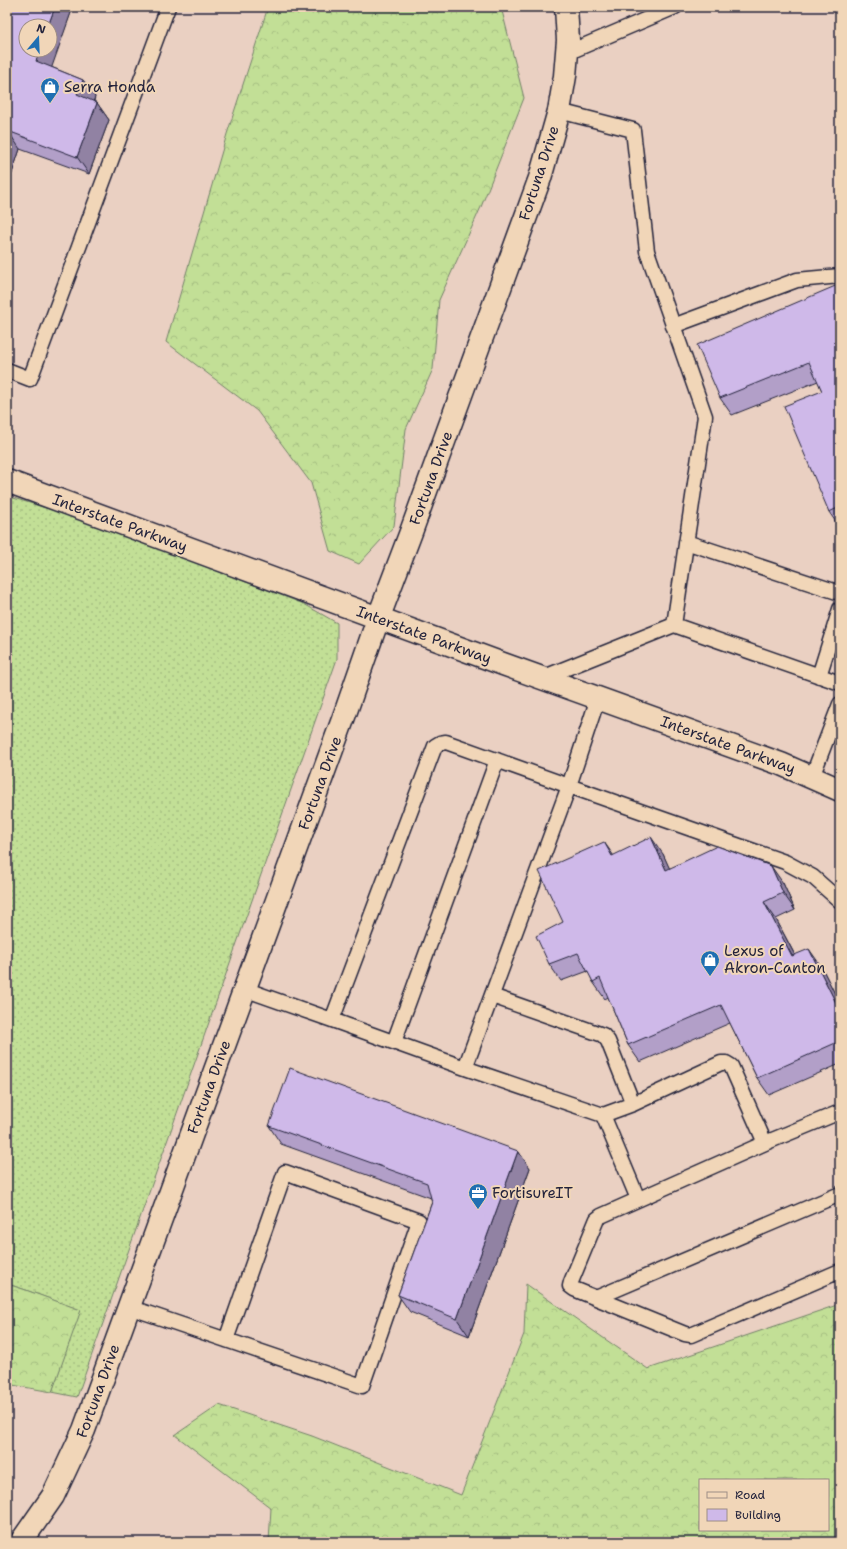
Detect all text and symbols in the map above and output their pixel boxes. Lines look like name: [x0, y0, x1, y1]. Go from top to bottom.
north arrow: [18, 18, 58, 58]
text: N: [35, 21, 48, 38]
shop icon: Serra Honda: [39, 76, 61, 104]
place label: Serra Honda: [64, 77, 156, 97]
street label: Fortuna Drive: [514, 123, 564, 223]
street label: Fortuna Drive: [405, 428, 457, 528]
street label: Interstate Parkway: [50, 489, 190, 557]
street label: Interstate Parkway: [354, 601, 494, 669]
street label: Interstate Parkway: [658, 711, 798, 779]
street label: Fortuna Drive: [294, 733, 346, 833]
place label: Lexus of Akron-Canton: [724, 941, 825, 978]
shop icon: Lexus of Akron-Canton: [699, 949, 721, 977]
street label: Fortuna Drive: [183, 1037, 235, 1137]
office icon: FortisureIT: [467, 1182, 489, 1210]
place label: FortisureIT: [492, 1183, 573, 1203]
street label: Fortuna Drive: [72, 1341, 124, 1441]
legend: [699, 1479, 829, 1531]
text: Road: [735, 1487, 766, 1503]
text: Building: [735, 1507, 781, 1523]

